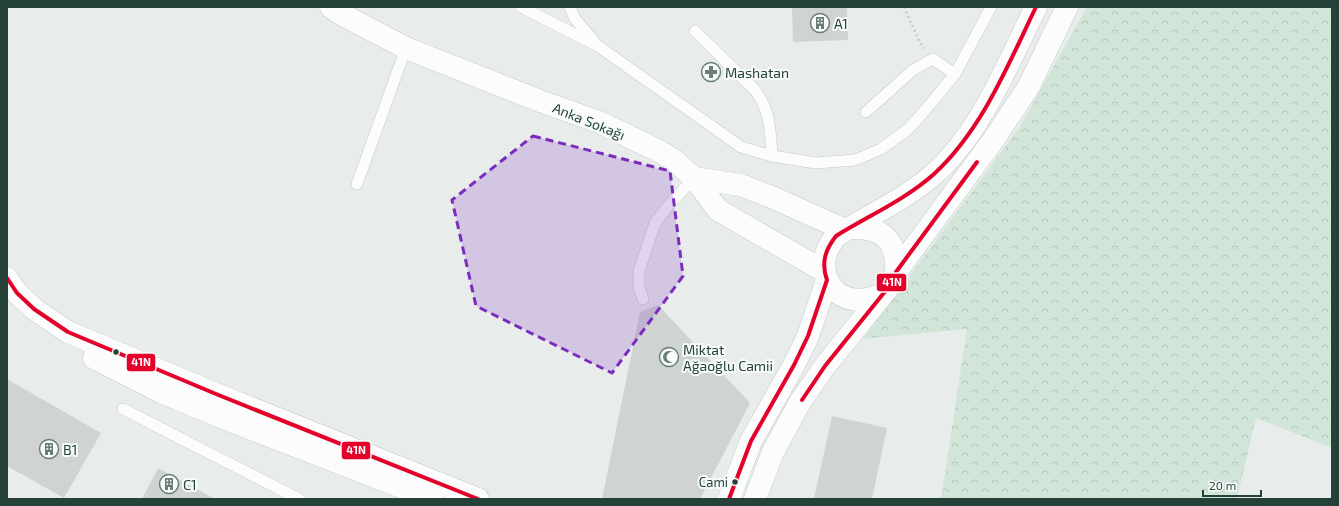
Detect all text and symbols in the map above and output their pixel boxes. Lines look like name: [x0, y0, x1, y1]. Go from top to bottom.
building icon: A1: [809, 12, 831, 34]
place label: A1: [834, 15, 848, 32]
pharmacy icon: Mashatan: [700, 61, 722, 83]
place label: Mashatan: [725, 64, 789, 81]
street label: Anka Sokağı: [550, 99, 628, 143]
line badge: 41N: [876, 273, 907, 292]
text: 41N: [882, 275, 902, 288]
place label: Miktat Ağaoğlu Camii: [683, 341, 773, 374]
mosque icon: Miktat Ağaoğlu Camii: [658, 346, 680, 368]
unlabelled marker: [111, 347, 121, 357]
line badge: 41N: [126, 353, 156, 372]
text: 41N: [131, 355, 151, 368]
building icon: B1: [38, 438, 60, 460]
place label: B1: [63, 441, 77, 458]
line badge: 41N: [341, 441, 371, 460]
text: 41N: [346, 443, 366, 456]
scale bar: [1203, 472, 1261, 498]
building icon: C1: [158, 473, 180, 495]
place label: Cami: [699, 474, 728, 490]
place label: C1: [183, 476, 197, 493]
marker: Cami: [730, 477, 740, 487]
text: 20 m: [1209, 478, 1236, 492]

